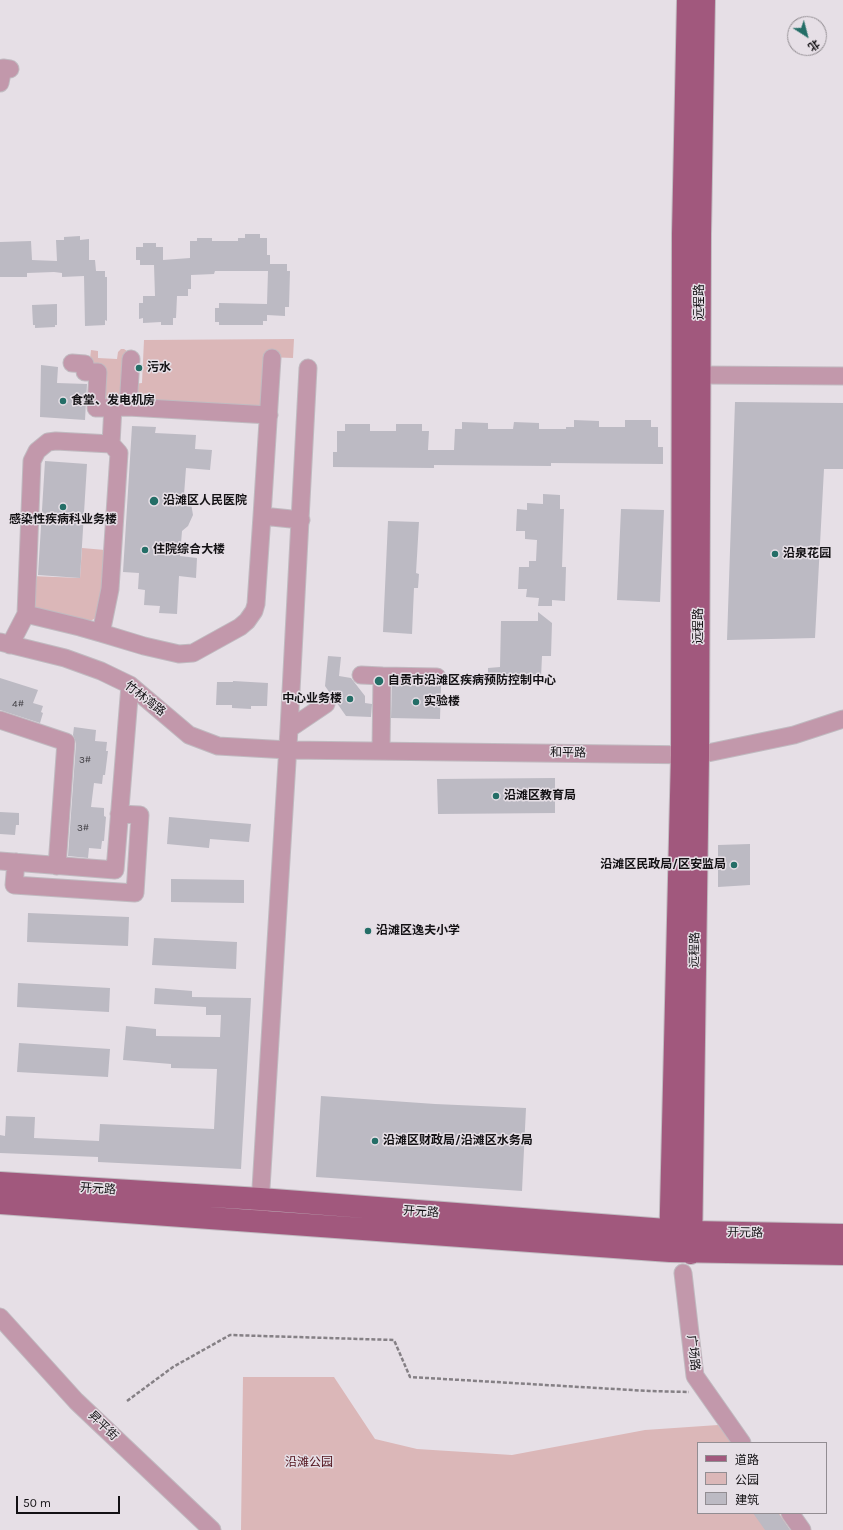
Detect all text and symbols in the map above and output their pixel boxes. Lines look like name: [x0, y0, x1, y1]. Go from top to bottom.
north arrow: [787, 16, 827, 56]
text: 北: [805, 37, 822, 54]
street label: 远程路: [693, 284, 707, 320]
place label: 污水: [147, 361, 171, 375]
marker: 污水: [134, 363, 144, 373]
place label: 食堂、发电机房: [71, 394, 155, 408]
marker: 食堂、发电机房: [58, 396, 68, 406]
place label: 沿滩区人民医院: [163, 494, 247, 508]
marker: 沿滩区人民医院: [148, 495, 160, 507]
marker: 感染性疾病科业务楼: [58, 502, 68, 512]
place label: 感染性疾病科业务楼: [9, 513, 117, 527]
place label: 住院综合大楼: [153, 543, 225, 557]
marker: 住院综合大楼: [140, 545, 150, 555]
place label: 沿泉花园: [783, 547, 831, 561]
marker: 沿泉花园: [770, 549, 780, 559]
street label: 远程路: [692, 608, 706, 644]
place label: 自贡市沿滩区疾病预防控制中心: [388, 674, 556, 688]
marker: 自贡市沿滩区疾病预防控制中心: [373, 675, 385, 687]
street label: 竹林湾路: [122, 679, 168, 719]
place label: 中心业务楼: [282, 692, 342, 706]
marker: 中心业务楼: [345, 694, 355, 704]
place label: 实验楼: [424, 695, 460, 709]
marker: 实验楼: [411, 697, 421, 707]
house number: 4#: [12, 698, 24, 710]
street label: 和平路: [550, 745, 586, 761]
house number: 3#: [79, 754, 91, 766]
place label: 沿滩区教育局: [504, 789, 576, 803]
marker: 沿滩区教育局: [491, 791, 501, 801]
house number: 3#: [77, 822, 89, 834]
place label: 沿滩区民政局/区安监局: [600, 858, 726, 872]
marker: 沿滩区民政局/区安监局: [729, 860, 739, 870]
place label: 沿滩区逸夫小学: [376, 924, 460, 938]
marker: 沿滩区逸夫小学: [363, 926, 373, 936]
street label: 远程路: [687, 932, 703, 968]
place label: 沿滩区财政局/沿滩区水务局: [383, 1134, 533, 1148]
marker: 沿滩区财政局/沿滩区水务局: [370, 1136, 380, 1146]
street label: 开元路: [80, 1181, 116, 1197]
street label: 开元路: [403, 1204, 439, 1220]
street label: 开元路: [727, 1225, 763, 1241]
street label: 广场路: [684, 1334, 702, 1372]
street label: 昇平街: [85, 1408, 121, 1444]
legend: [697, 1442, 827, 1514]
text: 道路: [735, 1453, 759, 1467]
park label: 沿滩公园: [285, 1456, 333, 1470]
text: 公园: [735, 1473, 759, 1487]
scale bar: [18, 1488, 122, 1514]
text: 建筑: [735, 1493, 759, 1507]
text: 50 m: [23, 1496, 51, 1510]

